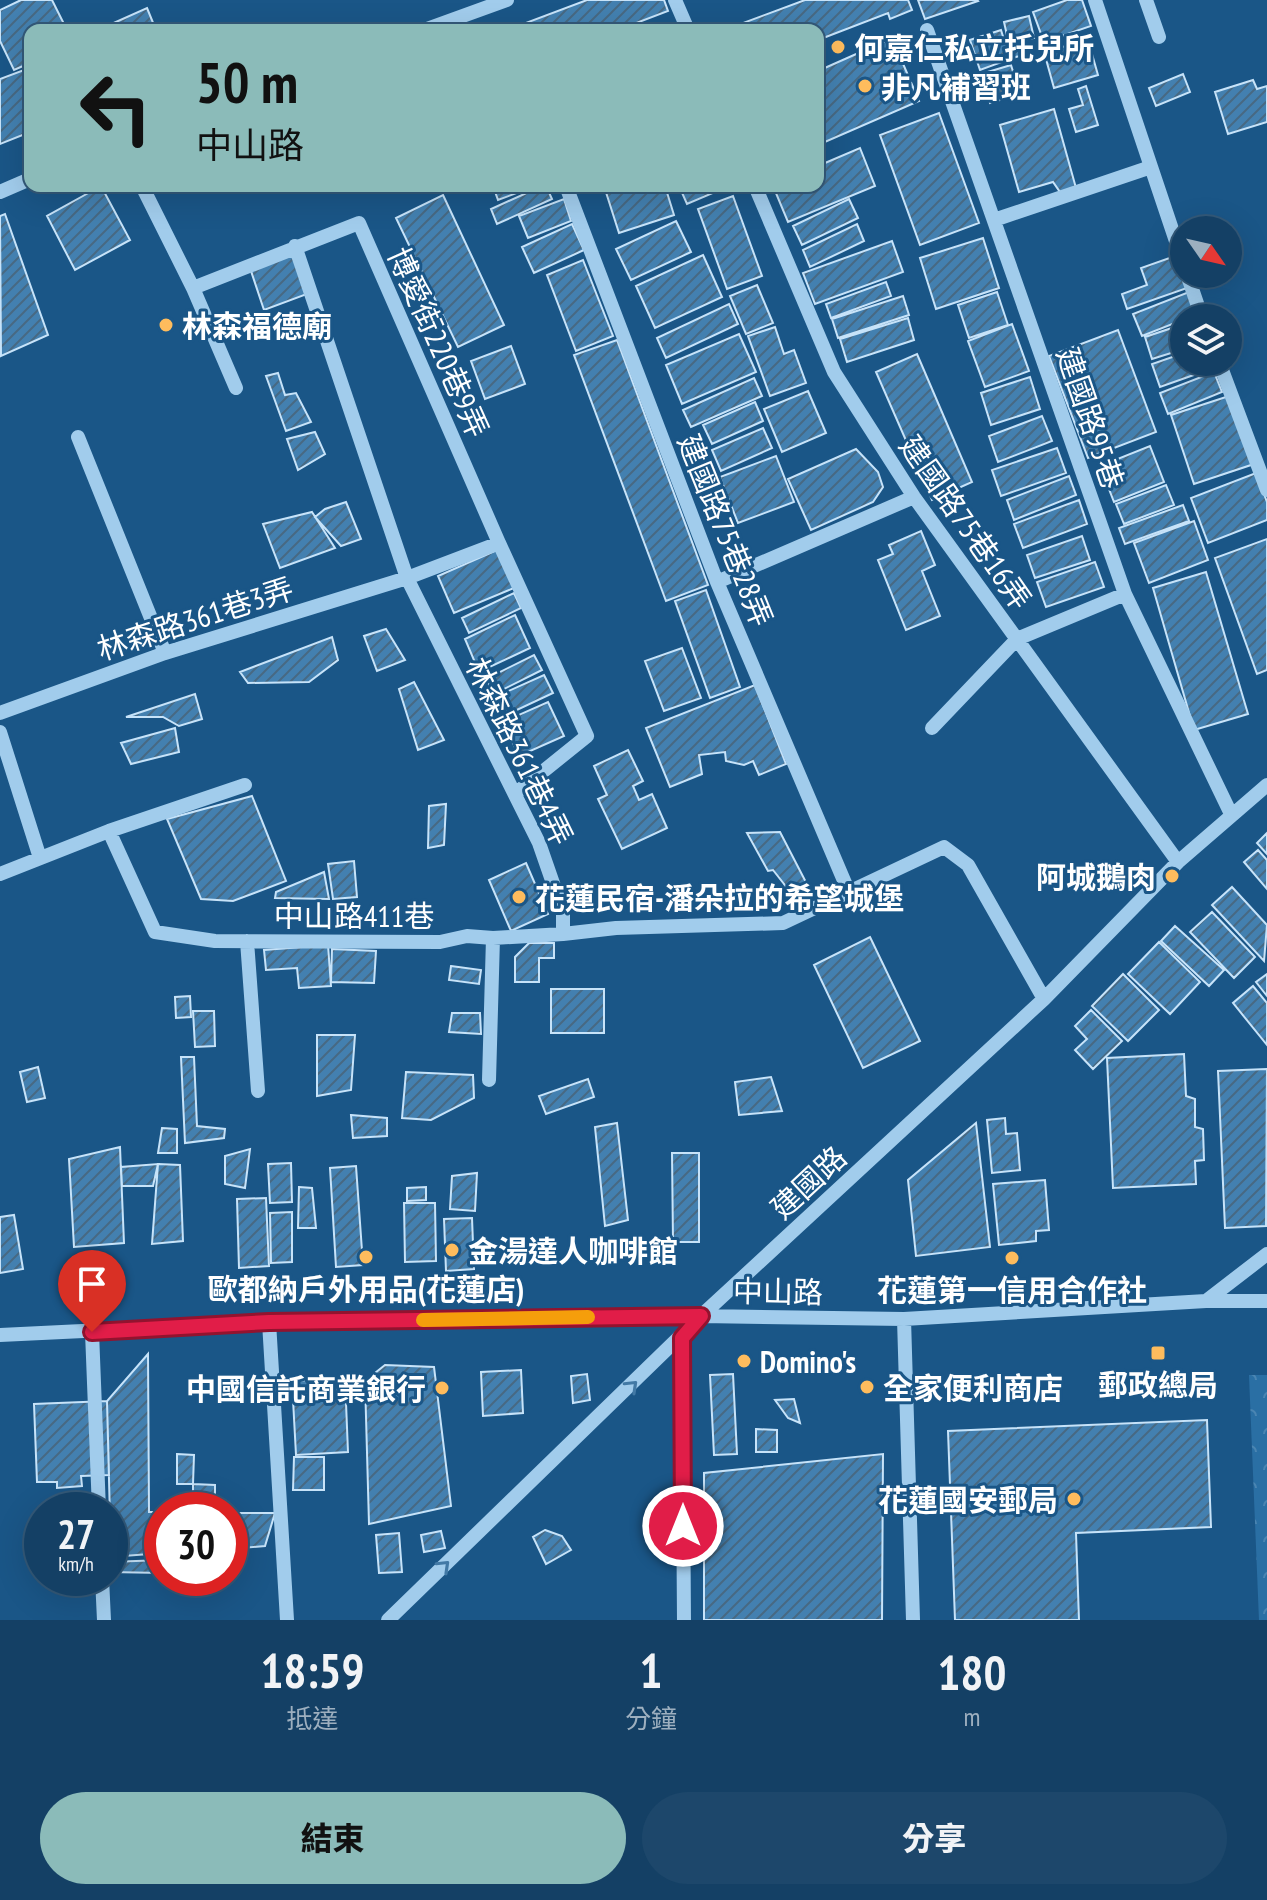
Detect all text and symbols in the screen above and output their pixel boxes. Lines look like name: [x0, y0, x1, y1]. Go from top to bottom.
place label: 何嘉仁私立托兒所: [854, 28, 1094, 67]
marker: 何嘉仁私立托兒所: [829, 38, 847, 56]
text: 50 m: [196, 46, 298, 118]
icon: left: [64, 56, 168, 160]
place label: 非凡補習班: [881, 67, 1031, 106]
marker: 非凡補習班: [856, 77, 874, 95]
text: 中山路: [196, 121, 304, 168]
north arrow: [1170, 216, 1242, 288]
map controls: [1170, 216, 1242, 376]
street label: 博愛街220巷9弄: [380, 241, 498, 443]
button: layers: [1170, 304, 1242, 376]
place label: 林森福德廟: [182, 306, 332, 345]
marker: 林森福德廟: [157, 316, 175, 334]
street label: 建國路95巷: [1049, 342, 1133, 494]
street label: 建國路75巷16弄: [892, 427, 1040, 617]
street label: 建國路75巷28弄: [670, 428, 782, 632]
street label: 林森路361巷3弄: [92, 568, 298, 668]
street label: 林森路361巷4弄: [458, 651, 582, 851]
place label: 阿城鵝肉: [1036, 857, 1156, 896]
marker: 阿城鵝肉: [1163, 867, 1181, 885]
place label: 花蓮民宿-潘朵拉的希望城堡: [535, 878, 904, 917]
marker: 花蓮民宿-潘朵拉的希望城堡: [510, 888, 528, 906]
street label: 中山路411巷: [274, 896, 434, 935]
street label: 建國路: [762, 1137, 854, 1227]
place label: 金湯達人咖啡館: [468, 1231, 678, 1270]
marker: 金湯達人咖啡館: [443, 1241, 461, 1259]
marker: 歐都納戶外用品(花蓮店): [357, 1248, 375, 1266]
marker: 花蓮第一信用合作社: [1003, 1249, 1021, 1267]
pin: [58, 1250, 126, 1332]
icon: arrive: [70, 1262, 114, 1306]
place label: 歐都納戶外用品(花蓮店): [208, 1269, 524, 1308]
place label: 花蓮第一信用合作社: [877, 1270, 1147, 1309]
street label: 中山路: [733, 1271, 823, 1311]
place label: Domino's: [760, 1342, 856, 1381]
marker: 郵政總局: [1149, 1344, 1167, 1362]
marker: Domino's: [735, 1352, 753, 1370]
place label: 郵政總局: [1098, 1365, 1218, 1404]
place label: 全家便利商店: [883, 1368, 1063, 1407]
place label: 中國信託商業銀行: [186, 1369, 426, 1408]
marker: 全家便利商店: [858, 1378, 876, 1396]
marker: 中國信託商業銀行: [433, 1379, 451, 1397]
one-way arrow: [623, 1381, 637, 1395]
place label: 花蓮國安郵局: [878, 1480, 1058, 1519]
position arrow: [641, 1484, 725, 1568]
marker: 花蓮國安郵局: [1065, 1490, 1083, 1508]
speed limit sign: 30: [144, 1492, 248, 1596]
text: 27: [57, 1508, 95, 1560]
text: km/h: [58, 1551, 94, 1577]
one-way arrow: [435, 1561, 450, 1575]
text: 18:59: [261, 1639, 364, 1701]
text: 1: [640, 1639, 662, 1701]
text: 180: [938, 1641, 1006, 1703]
text: m: [964, 1700, 980, 1733]
text: 抵達: [286, 1702, 339, 1735]
text: 分鐘: [625, 1702, 677, 1735]
button: 結束: [40, 1792, 626, 1884]
button: 分享: [642, 1792, 1227, 1884]

